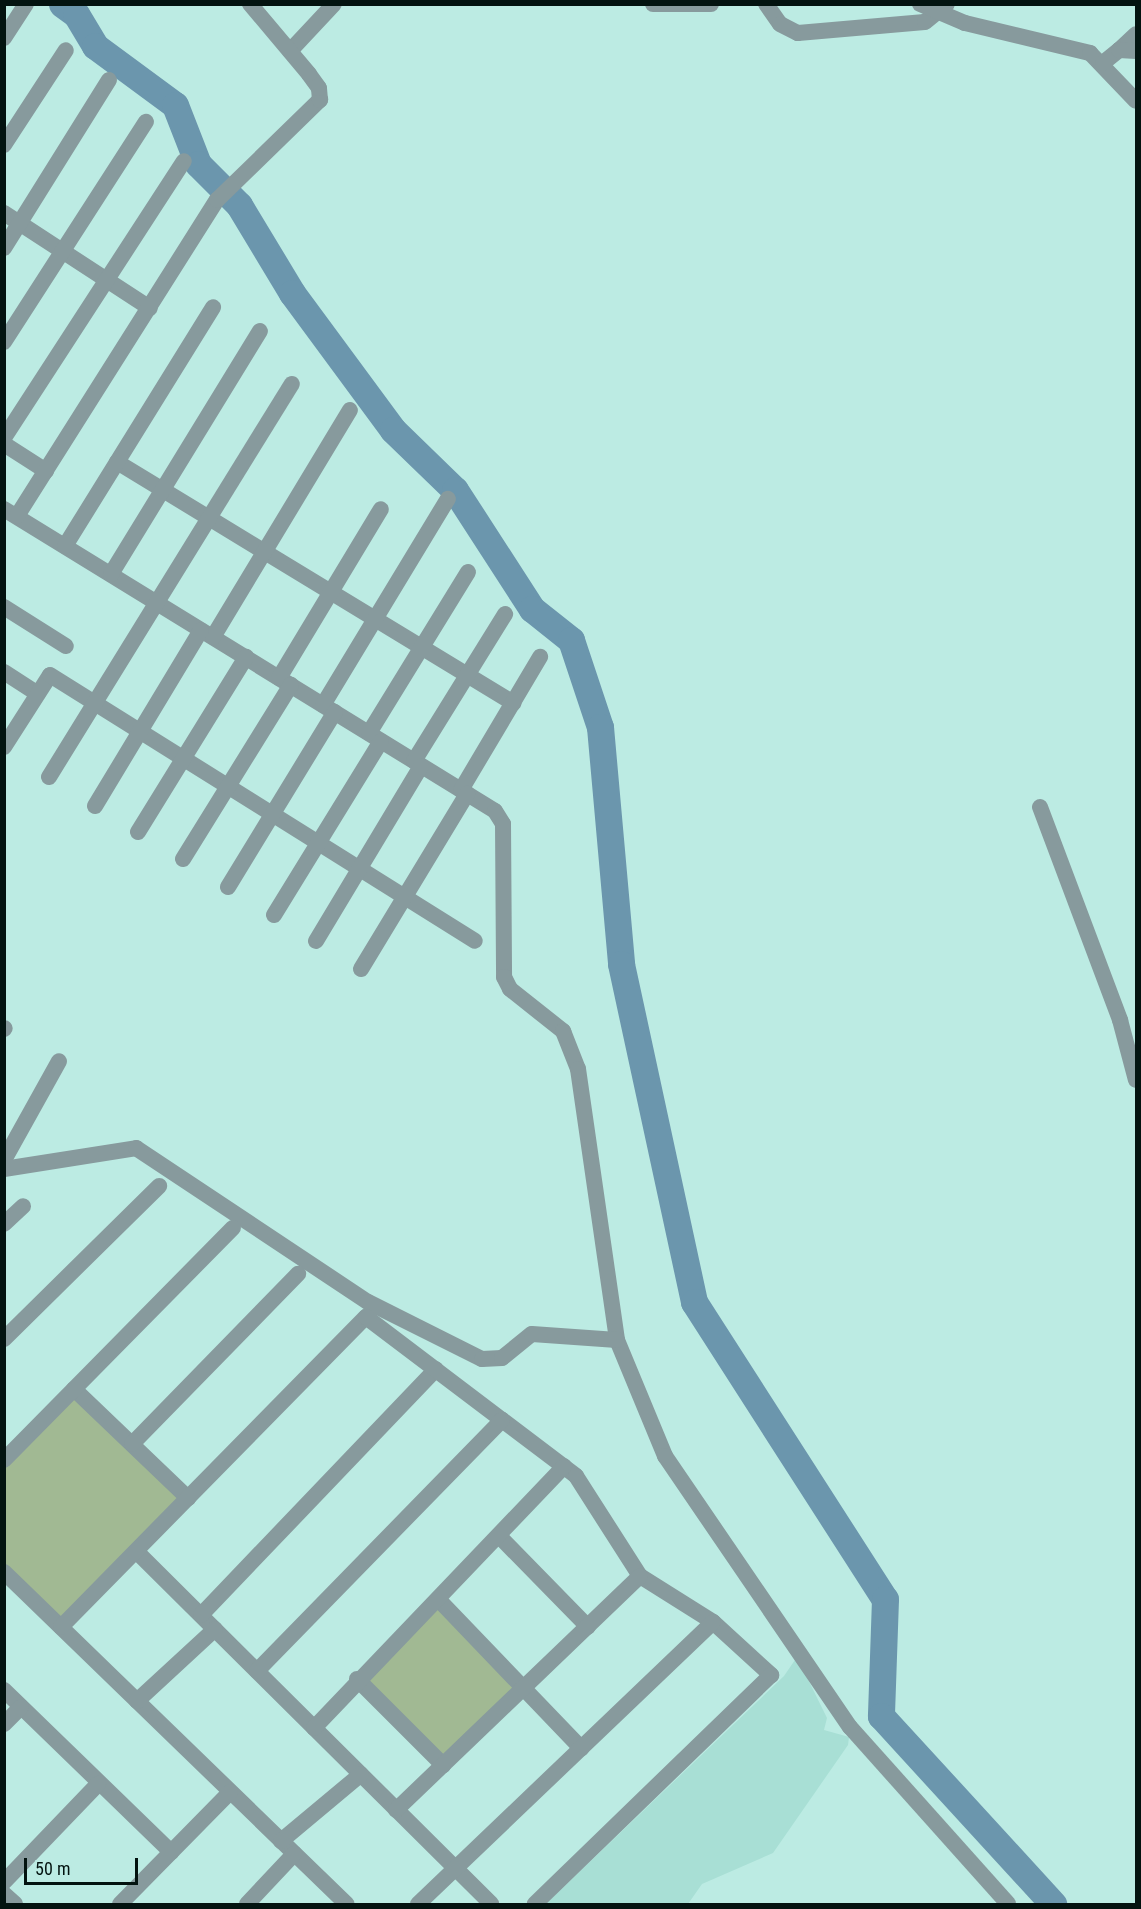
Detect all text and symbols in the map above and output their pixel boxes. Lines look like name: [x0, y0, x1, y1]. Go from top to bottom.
scale bar: [27, 1846, 141, 1884]
text: 50 m: [35, 1858, 70, 1879]

